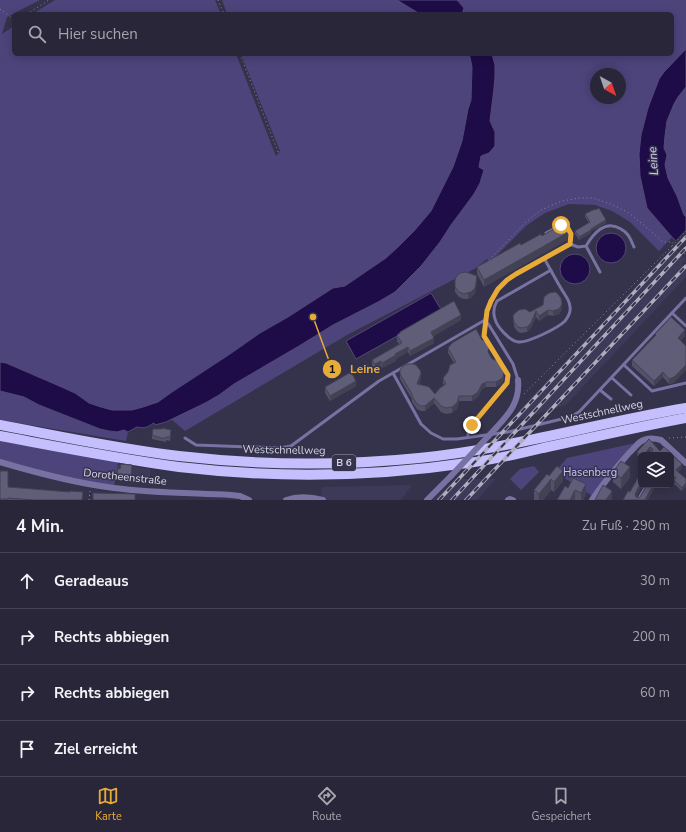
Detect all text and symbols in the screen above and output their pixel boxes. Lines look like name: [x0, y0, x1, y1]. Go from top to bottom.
search box: [12, 12, 674, 56]
icon: search: [26, 23, 48, 45]
text: Hier suchen: [58, 24, 138, 44]
north arrow: [590, 68, 626, 104]
water label: Leine: [644, 145, 662, 176]
route start: [552, 216, 570, 234]
callout: Leine: [322, 357, 388, 381]
text: 1: [328, 361, 336, 377]
text: Leine: [350, 361, 380, 377]
street label: Westschnellweg: [560, 396, 644, 428]
route end: [463, 416, 481, 434]
street label: Westschnellweg: [242, 442, 326, 458]
map controls: [638, 452, 674, 488]
button: layers: [638, 452, 674, 488]
road number: B 6: [332, 455, 356, 471]
street label: Dorotheenstraße: [83, 465, 168, 489]
park label: Hasenberg: [563, 465, 617, 480]
text: 4 Min.: [16, 515, 64, 538]
text: Zu Fuß · 290 m: [582, 517, 670, 535]
icon: ahead: [16, 570, 38, 592]
text: Geradeaus: [54, 571, 129, 591]
text: 30 m: [640, 572, 670, 590]
icon: right: [16, 626, 38, 648]
text: Rechts abbiegen: [54, 627, 169, 647]
text: 200 m: [632, 628, 670, 646]
icon: right: [16, 682, 38, 704]
text: Rechts abbiegen: [54, 683, 169, 703]
text: 60 m: [640, 684, 670, 702]
icon: arrive: [16, 738, 38, 760]
text: Ziel erreicht: [54, 739, 137, 759]
tab: Karte: [95, 785, 122, 824]
tab: Route: [312, 785, 341, 824]
tab: Gespeichert: [532, 785, 591, 824]

